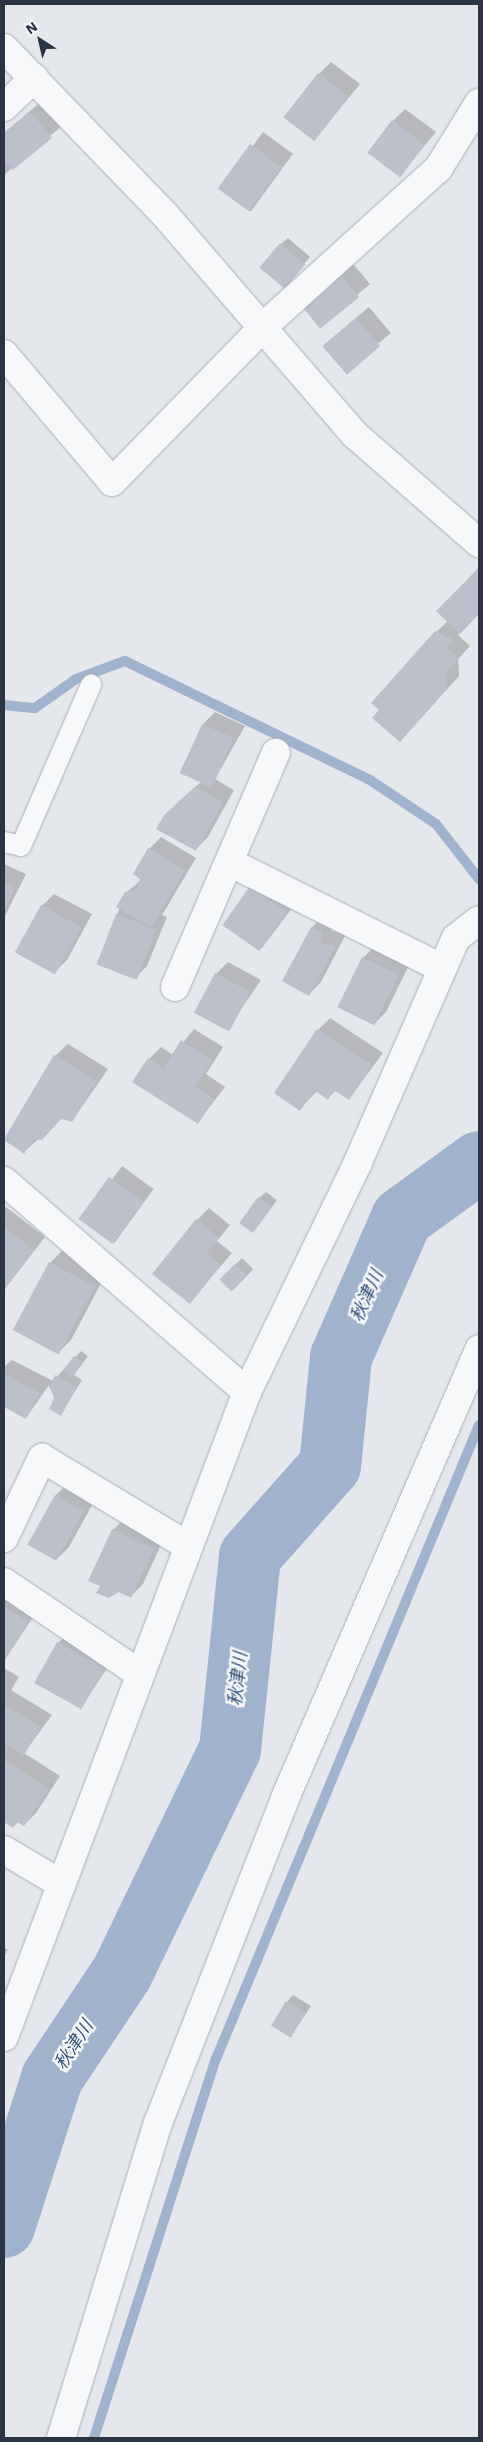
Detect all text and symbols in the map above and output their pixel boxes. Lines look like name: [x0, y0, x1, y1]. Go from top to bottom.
north arrow: [15, 15, 65, 65]
text: N: [23, 18, 40, 37]
water label: 秋津川: [346, 1267, 388, 1325]
water label: 秋津川: [224, 1651, 252, 1707]
water label: 秋津川: [50, 2016, 98, 2074]

